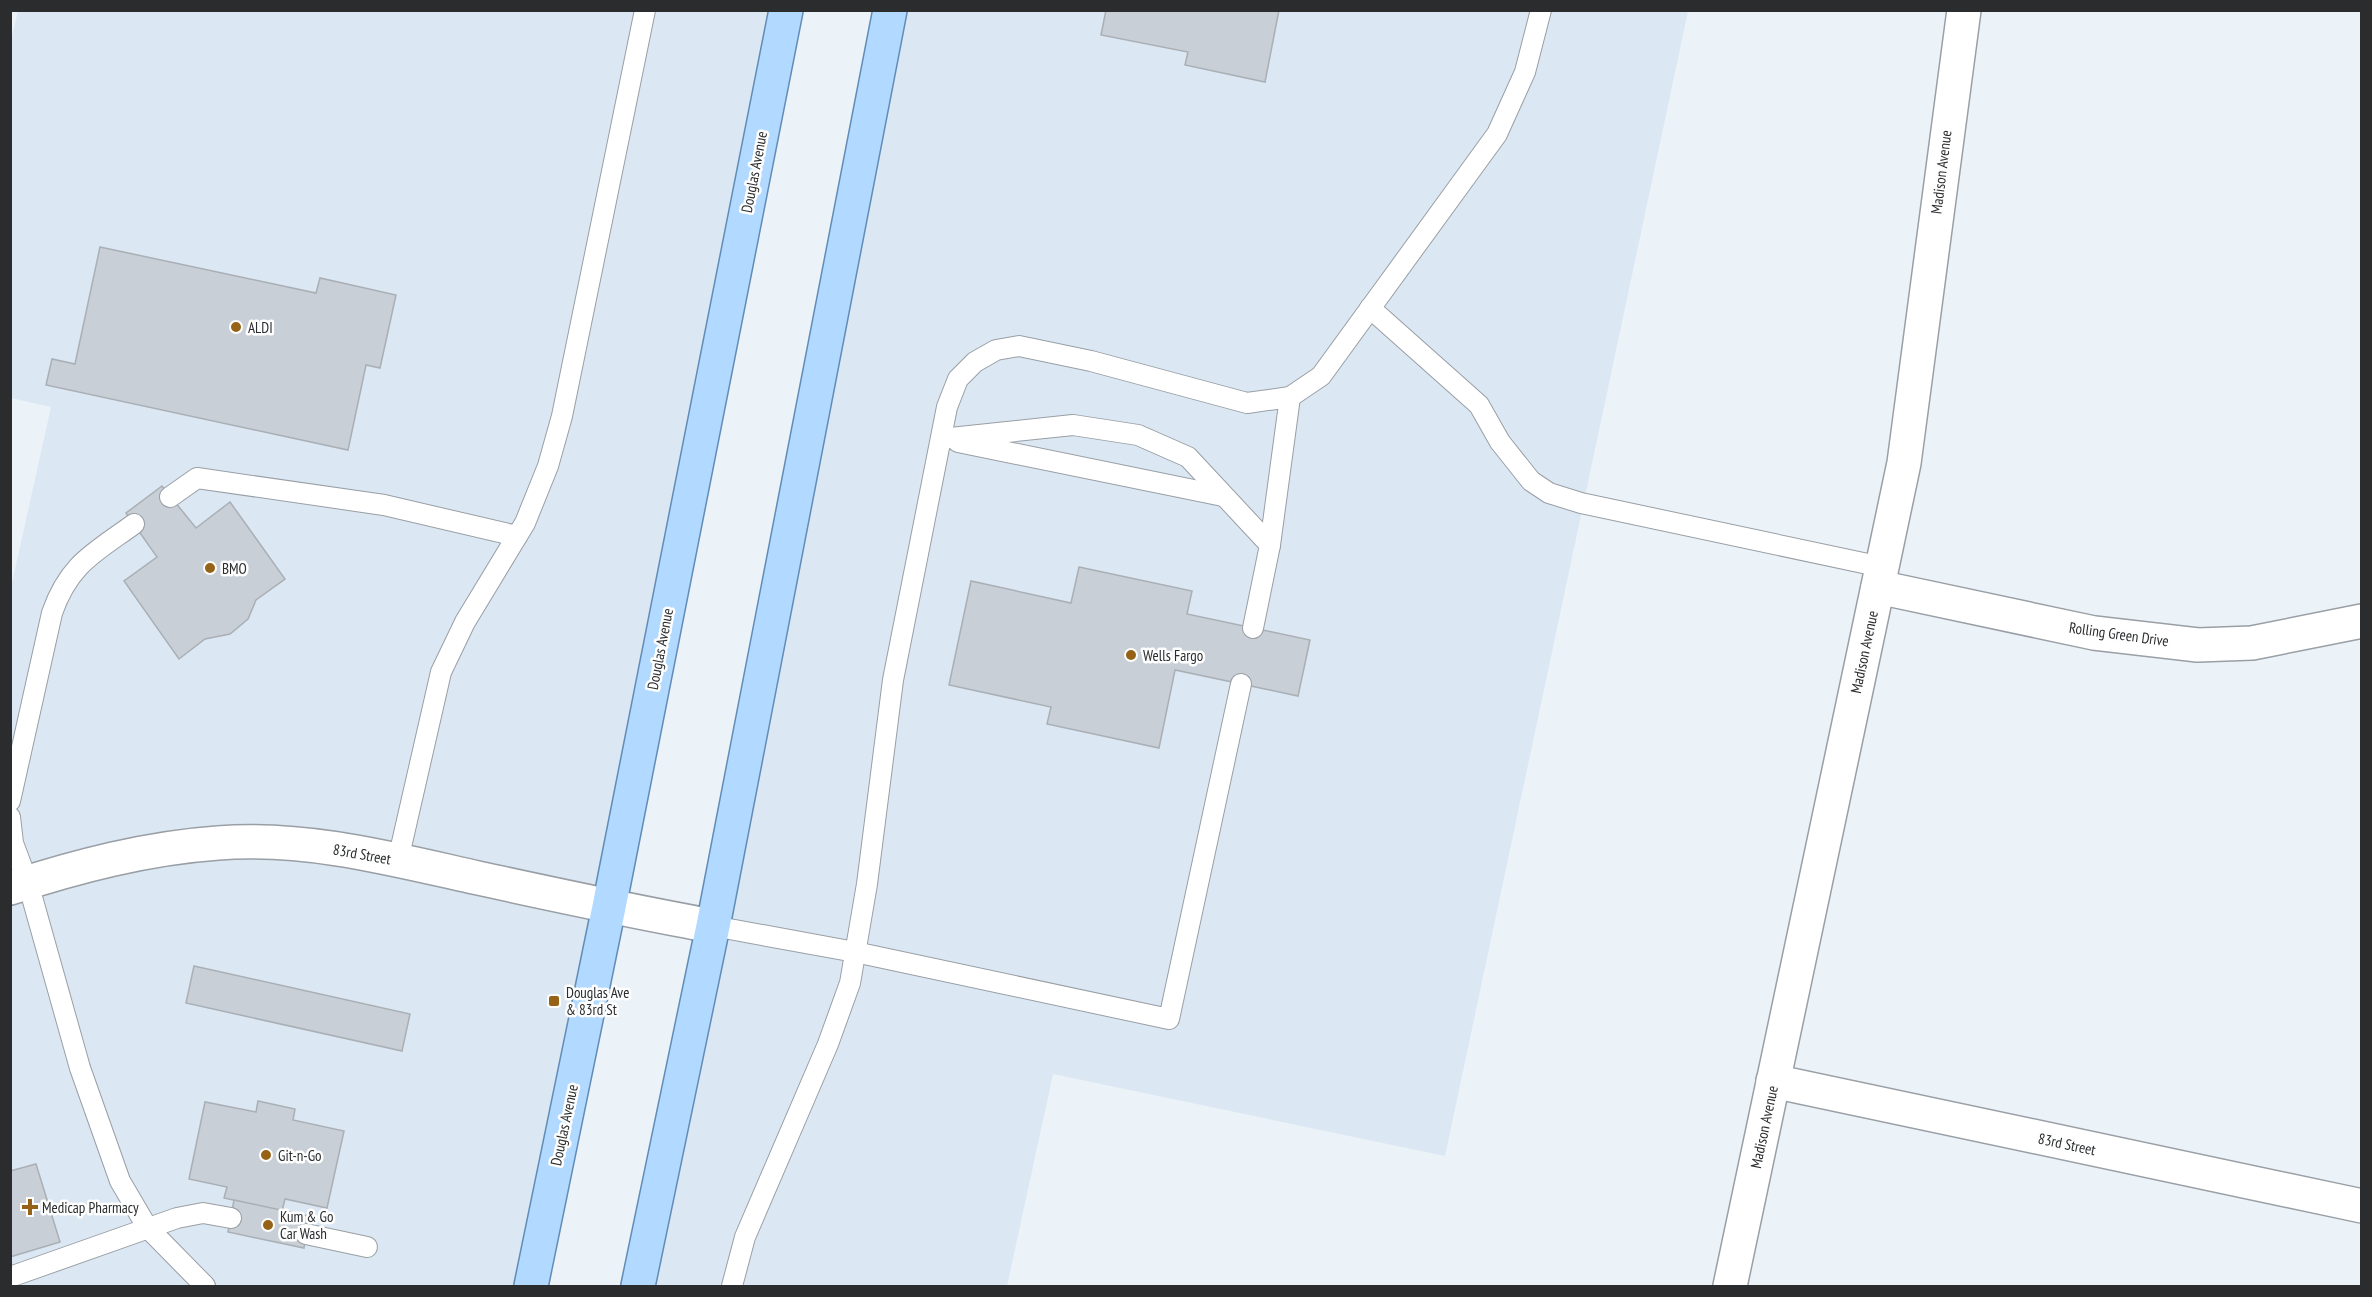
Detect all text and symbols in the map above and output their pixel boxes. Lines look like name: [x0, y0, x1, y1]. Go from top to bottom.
street label: Madison Avenue: [1926, 129, 1956, 215]
street label: Douglas Avenue: [737, 130, 771, 214]
place label: ALDI: [248, 318, 273, 337]
marker: ALDI: [229, 320, 243, 334]
place label: BMO: [222, 559, 247, 578]
marker: BMO: [203, 561, 217, 575]
street label: Douglas Avenue: [643, 607, 677, 691]
street label: Madison Avenue: [1846, 609, 1882, 695]
street label: Rolling Green Drive: [2068, 618, 2170, 650]
place label: Wells Fargo: [1143, 646, 1203, 665]
marker: Wells Fargo: [1124, 648, 1138, 662]
street label: 83rd Street: [332, 840, 392, 868]
place label: Douglas Ave & 83rd St: [566, 983, 629, 1019]
marker: Douglas Ave & 83rd St: [547, 994, 561, 1008]
street label: Douglas Avenue: [546, 1083, 582, 1167]
street label: Madison Avenue: [1746, 1084, 1782, 1170]
street label: 83rd Street: [2036, 1129, 2098, 1159]
place label: Git-n-Go: [278, 1146, 322, 1165]
marker: Git-n-Go: [259, 1148, 273, 1162]
place label: Medicap Pharmacy: [42, 1198, 139, 1217]
marker: Medicap Pharmacy: [23, 1200, 37, 1214]
place label: Kum & Go Car Wash: [280, 1207, 333, 1243]
marker: Kum & Go Car Wash: [261, 1218, 275, 1232]

